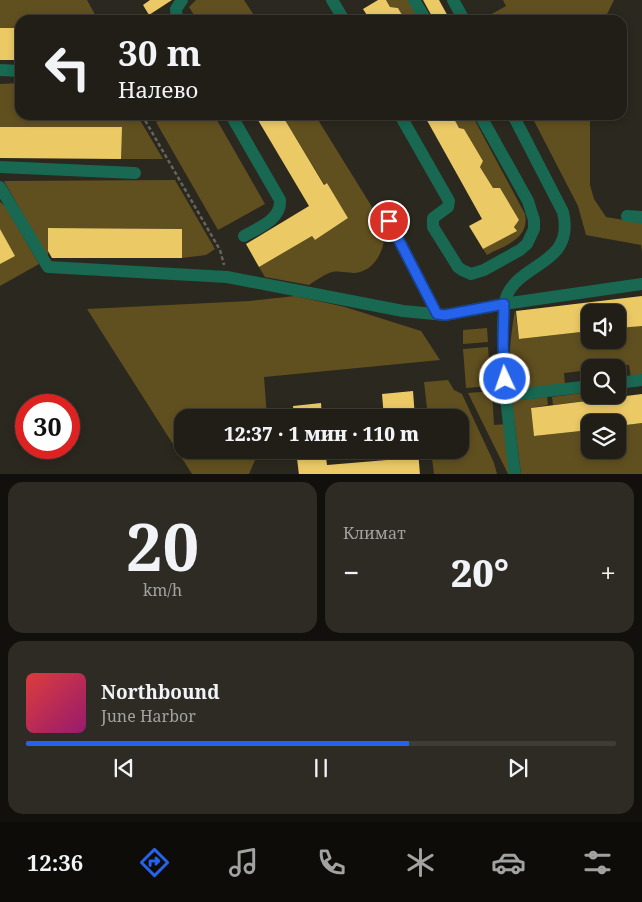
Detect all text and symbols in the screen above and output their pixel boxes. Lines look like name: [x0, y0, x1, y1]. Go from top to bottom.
text: 30 m: [118, 29, 201, 76]
icon: left: [35, 35, 100, 100]
text: Налево: [118, 74, 198, 104]
pin: [368, 200, 410, 242]
icon: arrive: [375, 207, 403, 235]
map controls: [581, 304, 626, 459]
button: sound: [581, 304, 626, 349]
position arrow: [478, 352, 530, 404]
button: search: [581, 359, 626, 404]
speed limit sign: 30: [15, 394, 80, 459]
button: layers: [581, 414, 626, 459]
text: 12:37 · 1 мин · 110 m: [224, 421, 419, 447]
text: 20: [126, 502, 199, 590]
text: Климат: [343, 522, 406, 544]
text: 20°: [451, 546, 509, 598]
text: −: [343, 553, 359, 591]
text: +: [600, 553, 616, 591]
text: km/h: [143, 579, 182, 601]
text: Northbound: [101, 679, 220, 705]
text: June Harbor: [101, 705, 196, 727]
icon: previous: [110, 754, 138, 782]
icon: pause: [307, 754, 335, 782]
icon: next: [504, 754, 532, 782]
icon: directions: [137, 845, 172, 880]
icon: music: [226, 845, 261, 880]
icon: phone: [314, 845, 349, 880]
icon: climate: [403, 845, 438, 880]
icon: car: [491, 845, 526, 880]
icon: filters: [580, 845, 615, 880]
text: 12:36: [27, 847, 83, 877]

